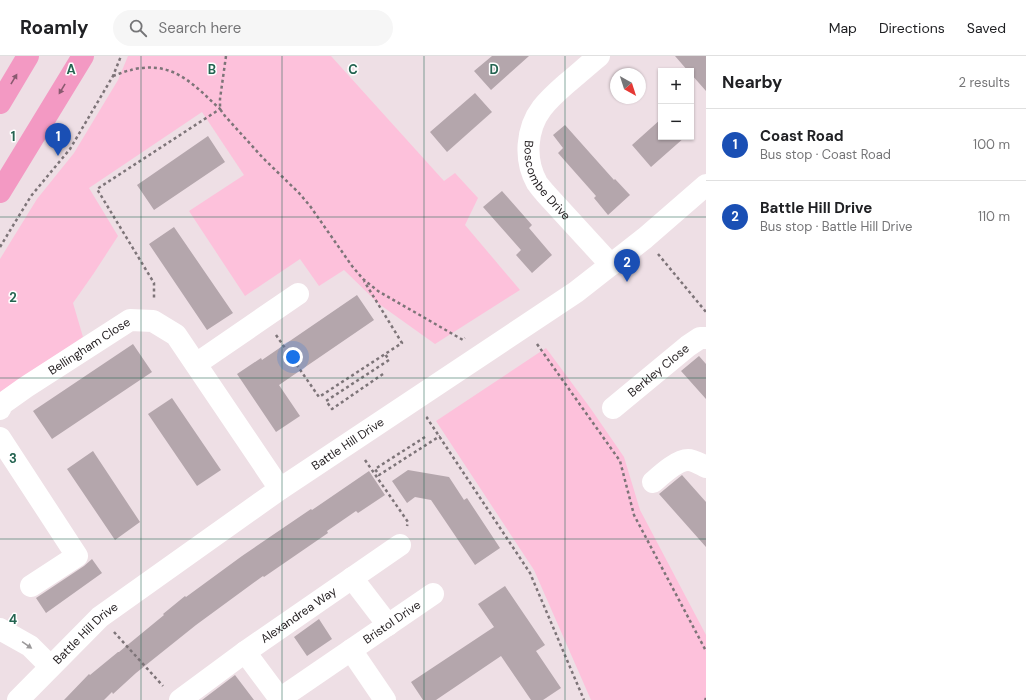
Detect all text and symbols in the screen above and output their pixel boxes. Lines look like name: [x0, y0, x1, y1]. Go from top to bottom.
search box: [113, 10, 393, 46]
text: Roamly: [20, 15, 89, 40]
icon: search: [127, 17, 149, 39]
text: Search here: [159, 18, 241, 38]
text: Map: [829, 19, 857, 37]
text: Directions: [879, 19, 945, 37]
text: Saved: [967, 19, 1006, 37]
text: A: [66, 61, 76, 78]
text: B: [208, 61, 216, 78]
text: C: [348, 61, 358, 78]
text: D: [489, 61, 499, 78]
north arrow: [610, 68, 646, 104]
map controls: [658, 68, 694, 140]
button: +: [658, 68, 694, 104]
text: Nearby: [722, 71, 782, 93]
one-way arrow: [10, 73, 17, 85]
text: 2 results: [959, 74, 1010, 91]
one-way arrow: [59, 83, 66, 95]
button: −: [658, 104, 694, 140]
pin: 1: [45, 123, 71, 156]
text: Coast Road: [760, 126, 844, 146]
text: 1: [11, 128, 15, 145]
text: 1: [733, 136, 737, 153]
text: 100 m: [973, 136, 1010, 153]
street label: Boscombe Drive: [520, 140, 574, 224]
text: Bus stop · Coast Road: [760, 146, 891, 163]
text: Battle Hill Drive: [760, 198, 872, 218]
text: 2: [731, 208, 739, 225]
text: 110 m: [978, 208, 1010, 225]
text: Bus stop · Battle Hill Drive: [760, 218, 912, 235]
pin: 2: [614, 249, 640, 282]
text: 2: [9, 289, 17, 306]
street label: Bellingham Close: [45, 314, 133, 379]
street label: Berkley Close: [624, 340, 693, 400]
your location: [283, 347, 303, 367]
street label: Battle Hill Drive: [308, 414, 387, 474]
text: 3: [9, 450, 17, 467]
street label: Alexandrea Way: [258, 583, 340, 647]
street label: Bristol Drive: [360, 597, 424, 647]
street label: Battle Hill Drive: [50, 599, 121, 668]
text: 4: [9, 611, 17, 628]
one-way arrow: [22, 641, 32, 649]

